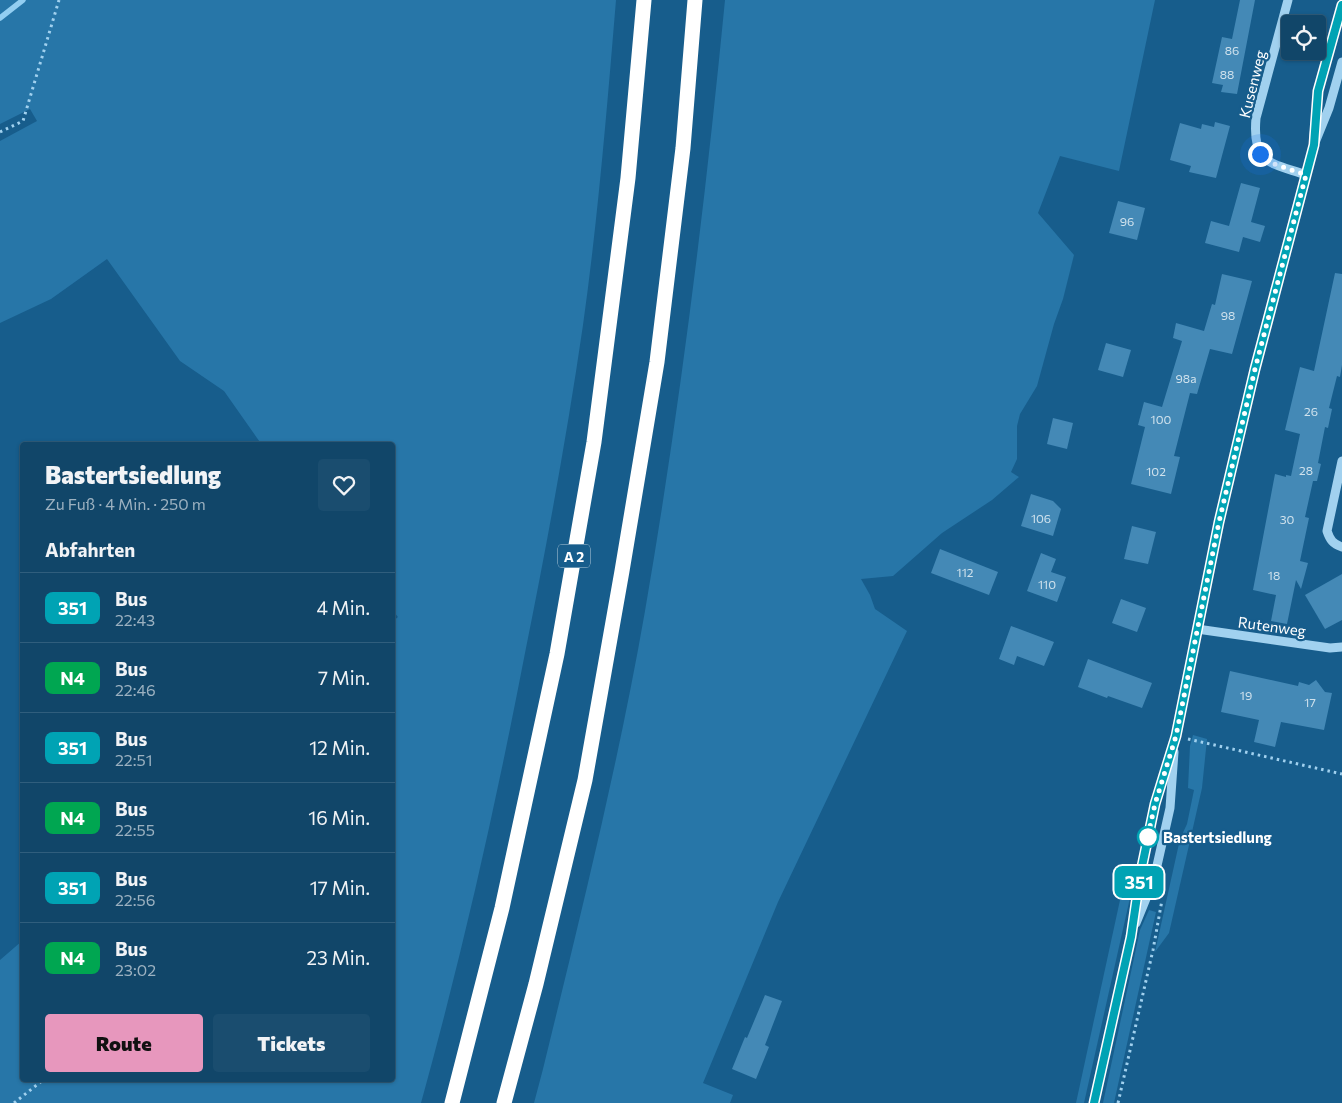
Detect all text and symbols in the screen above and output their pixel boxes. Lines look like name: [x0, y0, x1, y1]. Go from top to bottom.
map controls: [1281, 15, 1326, 60]
button: locate: [1281, 15, 1326, 60]
house number: 86: [1225, 43, 1239, 57]
street label: Kusenweg: [1235, 48, 1269, 120]
house number: 88: [1220, 67, 1234, 81]
your location: [1248, 142, 1273, 167]
house number: 96: [1120, 214, 1134, 228]
house number: 98: [1221, 308, 1235, 322]
house number: 98a: [1176, 371, 1196, 385]
house number: 26: [1304, 404, 1318, 418]
house number: 100: [1151, 412, 1172, 426]
button: heart: [318, 459, 370, 511]
text: Bastertsiedlung: [45, 460, 221, 489]
house number: 28: [1299, 463, 1313, 477]
house number: 102: [1146, 464, 1166, 478]
text: Zu Fuß · 4 Min. · 250 m: [45, 494, 206, 513]
house number: 106: [1031, 511, 1051, 525]
house number: 30: [1280, 512, 1295, 526]
text: Abfahrten: [45, 538, 135, 561]
road number: A 2: [558, 544, 590, 568]
house number: 112: [957, 565, 974, 579]
house number: 18: [1268, 568, 1280, 582]
house number: 110: [1038, 577, 1056, 591]
text: Bus: [115, 587, 147, 610]
text: 4 Min.: [317, 596, 370, 619]
text: 351: [58, 597, 87, 619]
text: 22:43: [115, 610, 155, 629]
street label: Rutenweg: [1237, 612, 1307, 640]
text: Bus: [115, 657, 147, 680]
text: 7 Min.: [318, 666, 370, 689]
text: N4: [60, 667, 85, 689]
text: 22:46: [115, 680, 156, 699]
house number: 19: [1240, 688, 1252, 702]
house number: 17: [1304, 695, 1316, 709]
text: Bus: [115, 727, 147, 750]
text: 12 Min.: [309, 736, 370, 759]
text: 351: [58, 737, 87, 759]
text: 22:51: [115, 750, 153, 769]
text: Bus: [115, 797, 147, 820]
text: 16 Min.: [308, 806, 370, 829]
text: N4: [60, 807, 85, 829]
text: 22:55: [115, 820, 155, 839]
marker: Bastertsiedlung: [1137, 826, 1159, 848]
place label: Bastertsiedlung: [1163, 828, 1272, 846]
line badge: 351: [1110, 866, 1168, 898]
text: Bus: [115, 867, 147, 890]
text: 351: [1124, 871, 1154, 893]
text: 17 Min.: [310, 876, 370, 899]
text: 351: [58, 877, 87, 899]
text: 22:56: [115, 890, 155, 909]
text: Bus: [115, 937, 147, 960]
text: 23 Min.: [307, 946, 370, 969]
text: N4: [60, 947, 85, 969]
text: 23:02: [115, 960, 156, 979]
button: Route: [45, 1014, 203, 1072]
button: Tickets: [213, 1014, 370, 1072]

